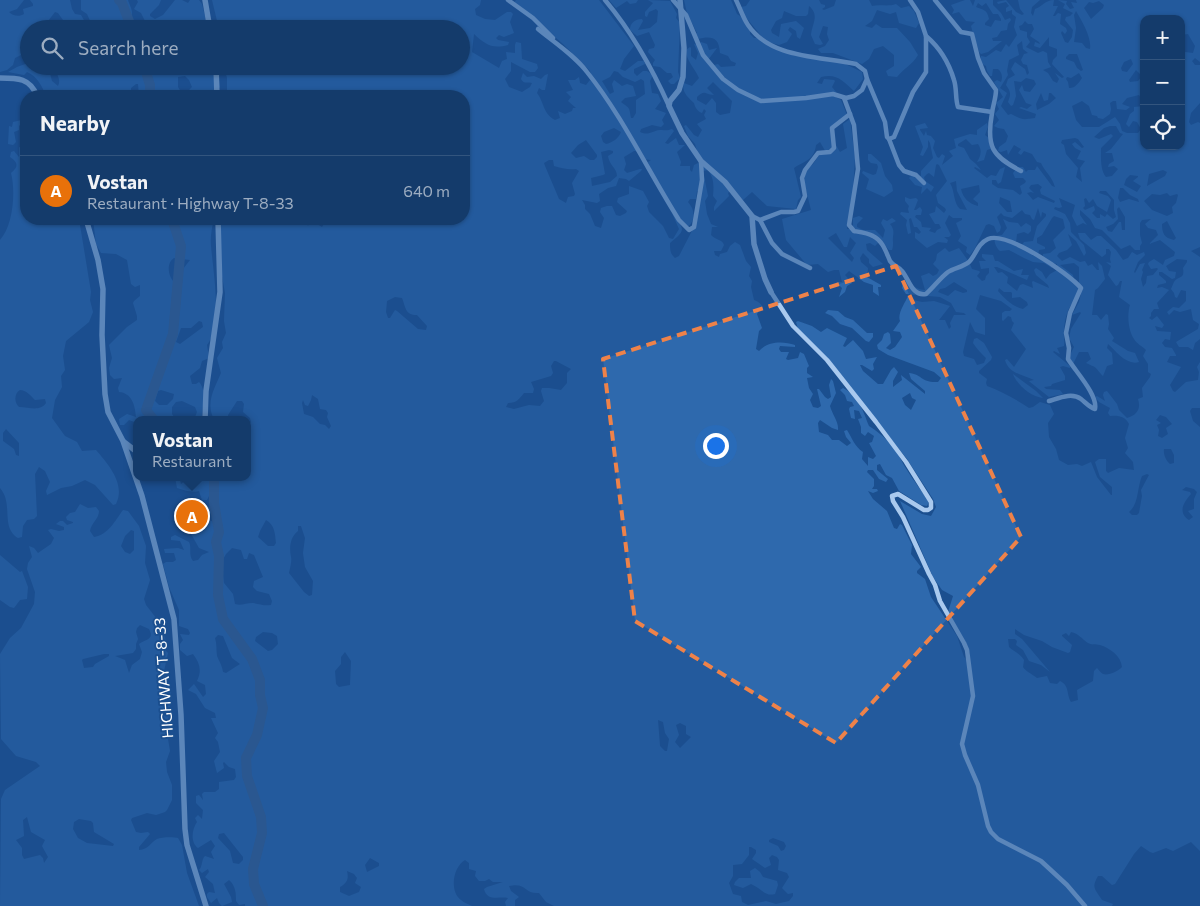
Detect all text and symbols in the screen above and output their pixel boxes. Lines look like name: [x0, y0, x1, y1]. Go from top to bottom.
map controls: [1140, 15, 1185, 150]
button: +: [1140, 15, 1185, 60]
search box: [20, 20, 470, 75]
icon: search: [38, 34, 66, 62]
text: Search here: [78, 36, 178, 59]
button: −: [1140, 60, 1185, 105]
button: locate: [1140, 105, 1185, 150]
text: Nearby: [40, 110, 110, 135]
text: Vostan: [87, 170, 148, 193]
text: A: [50, 181, 62, 200]
text: 640 m: [403, 181, 450, 200]
text: Restaurant · Highway T-8-33: [87, 193, 294, 212]
popup: [133, 416, 251, 481]
text: Vostan: [152, 428, 213, 451]
your location: [703, 433, 729, 459]
text: Restaurant: [152, 451, 232, 470]
pin: A: [176, 497, 208, 535]
street label: HIGHWAY T-8-33: [150, 617, 176, 739]

